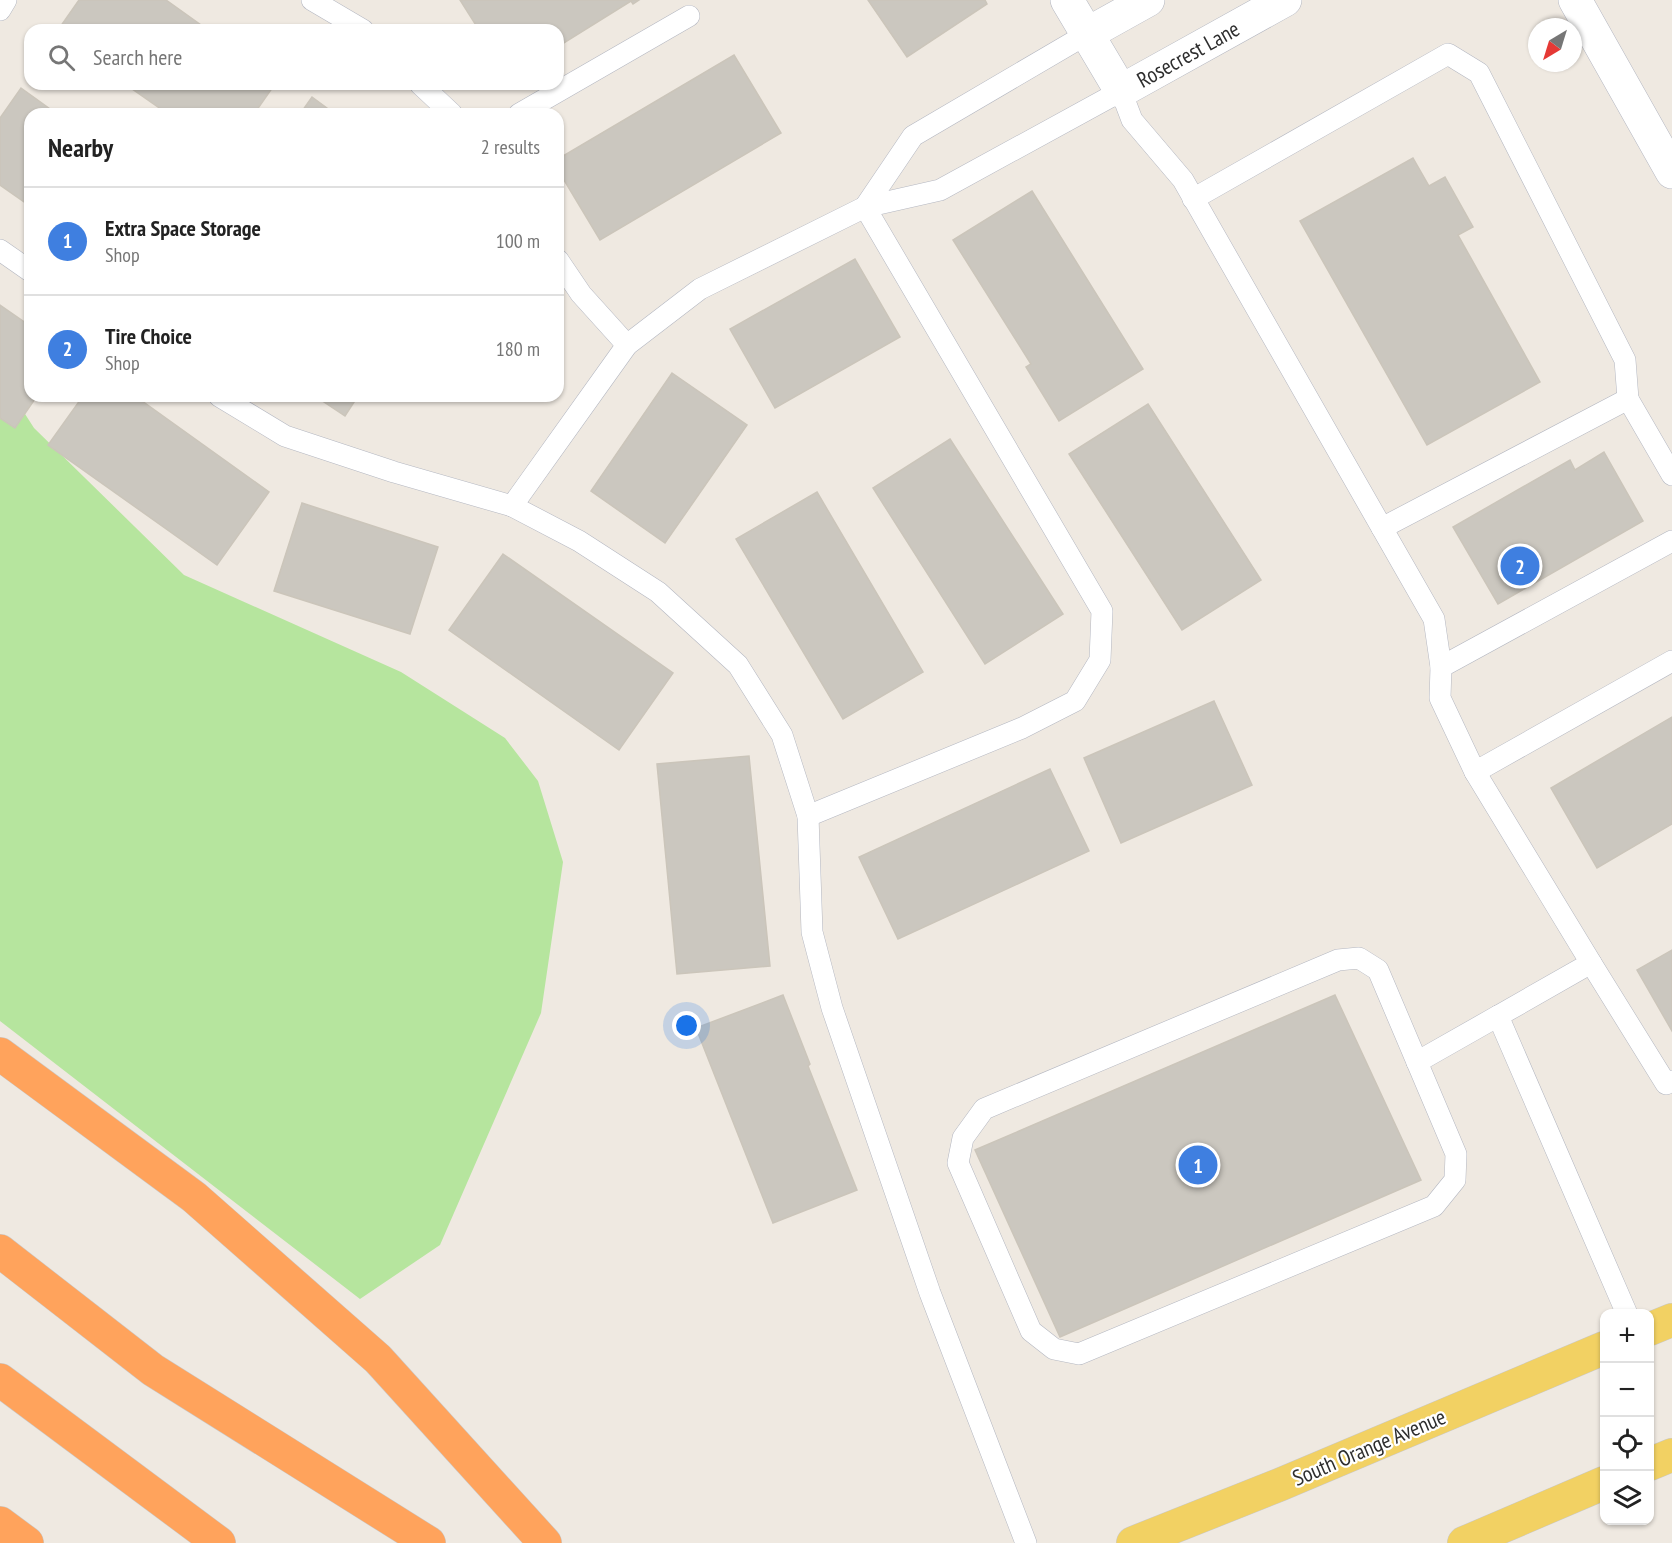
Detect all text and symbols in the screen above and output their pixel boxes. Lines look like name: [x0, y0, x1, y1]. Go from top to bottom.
street label: Rosecrest Lane: [1132, 14, 1244, 94]
north arrow: [1528, 18, 1582, 72]
search box: [24, 24, 564, 90]
icon: search: [45, 41, 78, 74]
text: Search here: [93, 43, 182, 71]
text: Nearby: [48, 131, 113, 164]
text: 2 results: [481, 134, 540, 160]
text: Extra Space Storage: [105, 214, 261, 242]
text: 1: [63, 228, 72, 254]
text: 100 m: [496, 228, 540, 254]
text: Shop: [105, 242, 140, 268]
text: Tire Choice: [105, 322, 192, 350]
text: 2: [63, 336, 72, 362]
text: 180 m: [496, 336, 540, 362]
text: Shop: [105, 350, 140, 376]
pin: 2: [1500, 544, 1540, 588]
your location: [672, 1011, 701, 1040]
pin: 1: [1178, 1142, 1218, 1188]
map controls: [1600, 1309, 1654, 1525]
button: +: [1600, 1309, 1654, 1363]
button: −: [1600, 1363, 1654, 1417]
street label: South Orange Avenue: [1288, 1402, 1450, 1492]
button: locate: [1600, 1417, 1654, 1471]
button: layers: [1600, 1471, 1654, 1525]

